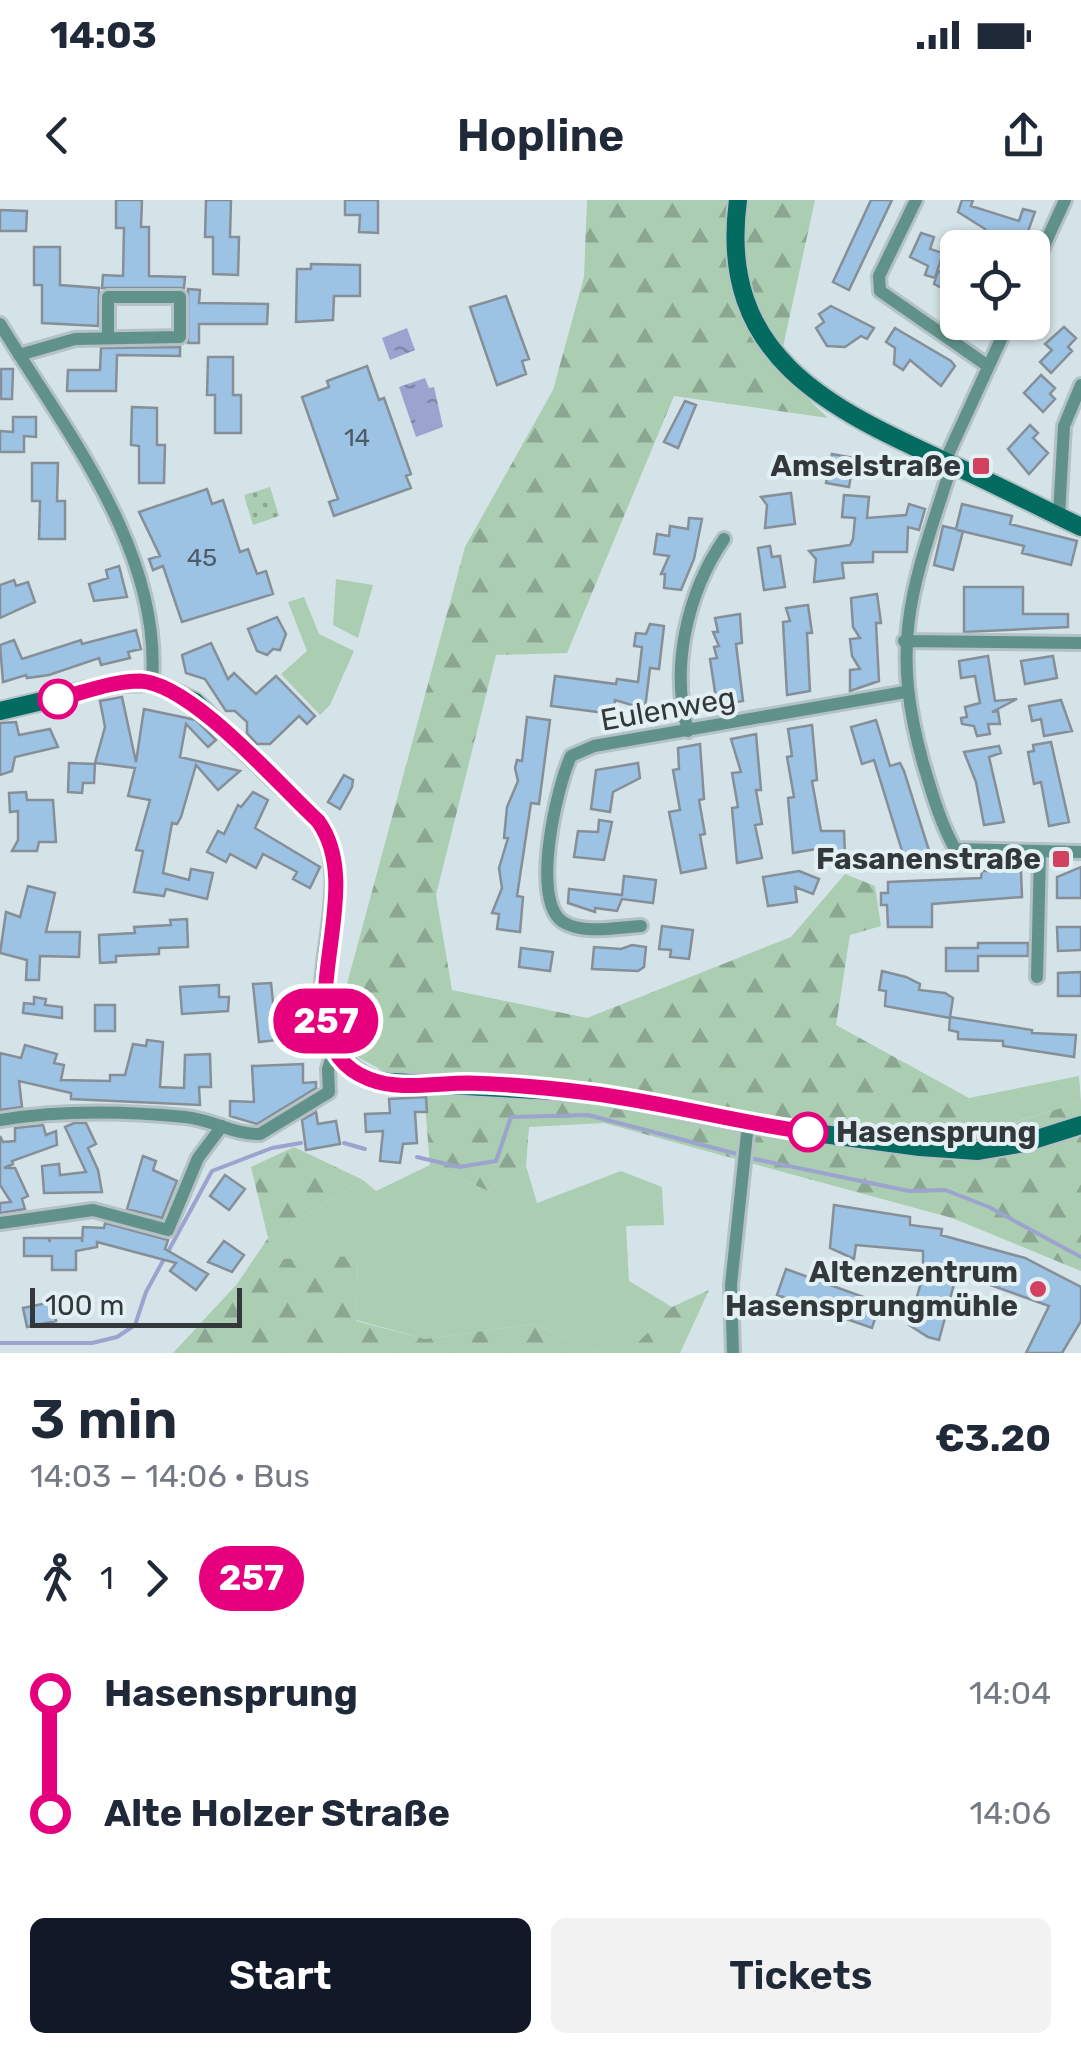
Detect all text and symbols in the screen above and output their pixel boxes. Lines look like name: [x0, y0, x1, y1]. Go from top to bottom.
text: 14:03: [50, 12, 157, 58]
icon: back: [30, 108, 85, 163]
icon: share: [996, 108, 1051, 163]
text: Hopline: [457, 109, 624, 162]
map controls: [940, 230, 1050, 340]
button: locate: [940, 230, 1050, 340]
house number: 14: [344, 423, 370, 452]
place label: Amselstraße: [770, 448, 961, 484]
marker: Amselstraße: [970, 455, 992, 477]
house number: 45: [187, 543, 217, 572]
street label: Eulenweg: [598, 679, 738, 739]
unlabelled marker: [39, 680, 77, 718]
place label: Fasanenstraße: [816, 841, 1041, 877]
marker: Fasanenstraße: [1050, 848, 1072, 870]
line badge: 257: [268, 988, 384, 1054]
text: 257: [293, 1000, 359, 1042]
marker: Hasensprung: [789, 1113, 827, 1151]
place label: Hasensprung: [836, 1114, 1036, 1150]
place label: Altenzentrum Hasensprungmühle: [725, 1254, 1018, 1324]
marker: Altenzentrum Hasensprungmühle: [1027, 1278, 1049, 1300]
scale bar: [30, 1283, 242, 1328]
text: 100 m: [45, 1289, 124, 1322]
text: 3 min: [30, 1387, 177, 1452]
text: €3.20: [935, 1415, 1051, 1461]
text: 14:03 – 14:06 · Bus: [30, 1457, 310, 1495]
icon: walk: [30, 1551, 85, 1606]
icon: forward: [129, 1551, 184, 1606]
text: 257: [219, 1557, 284, 1599]
text: 1: [100, 1559, 114, 1597]
text: Hasensprung: [104, 1670, 358, 1716]
text: 14:04: [969, 1674, 1051, 1712]
text: Alte Holzer Straße: [104, 1790, 450, 1836]
text: 14:06: [970, 1794, 1051, 1832]
button: Start: [30, 1918, 531, 2033]
button: Tickets: [551, 1918, 1051, 2033]

